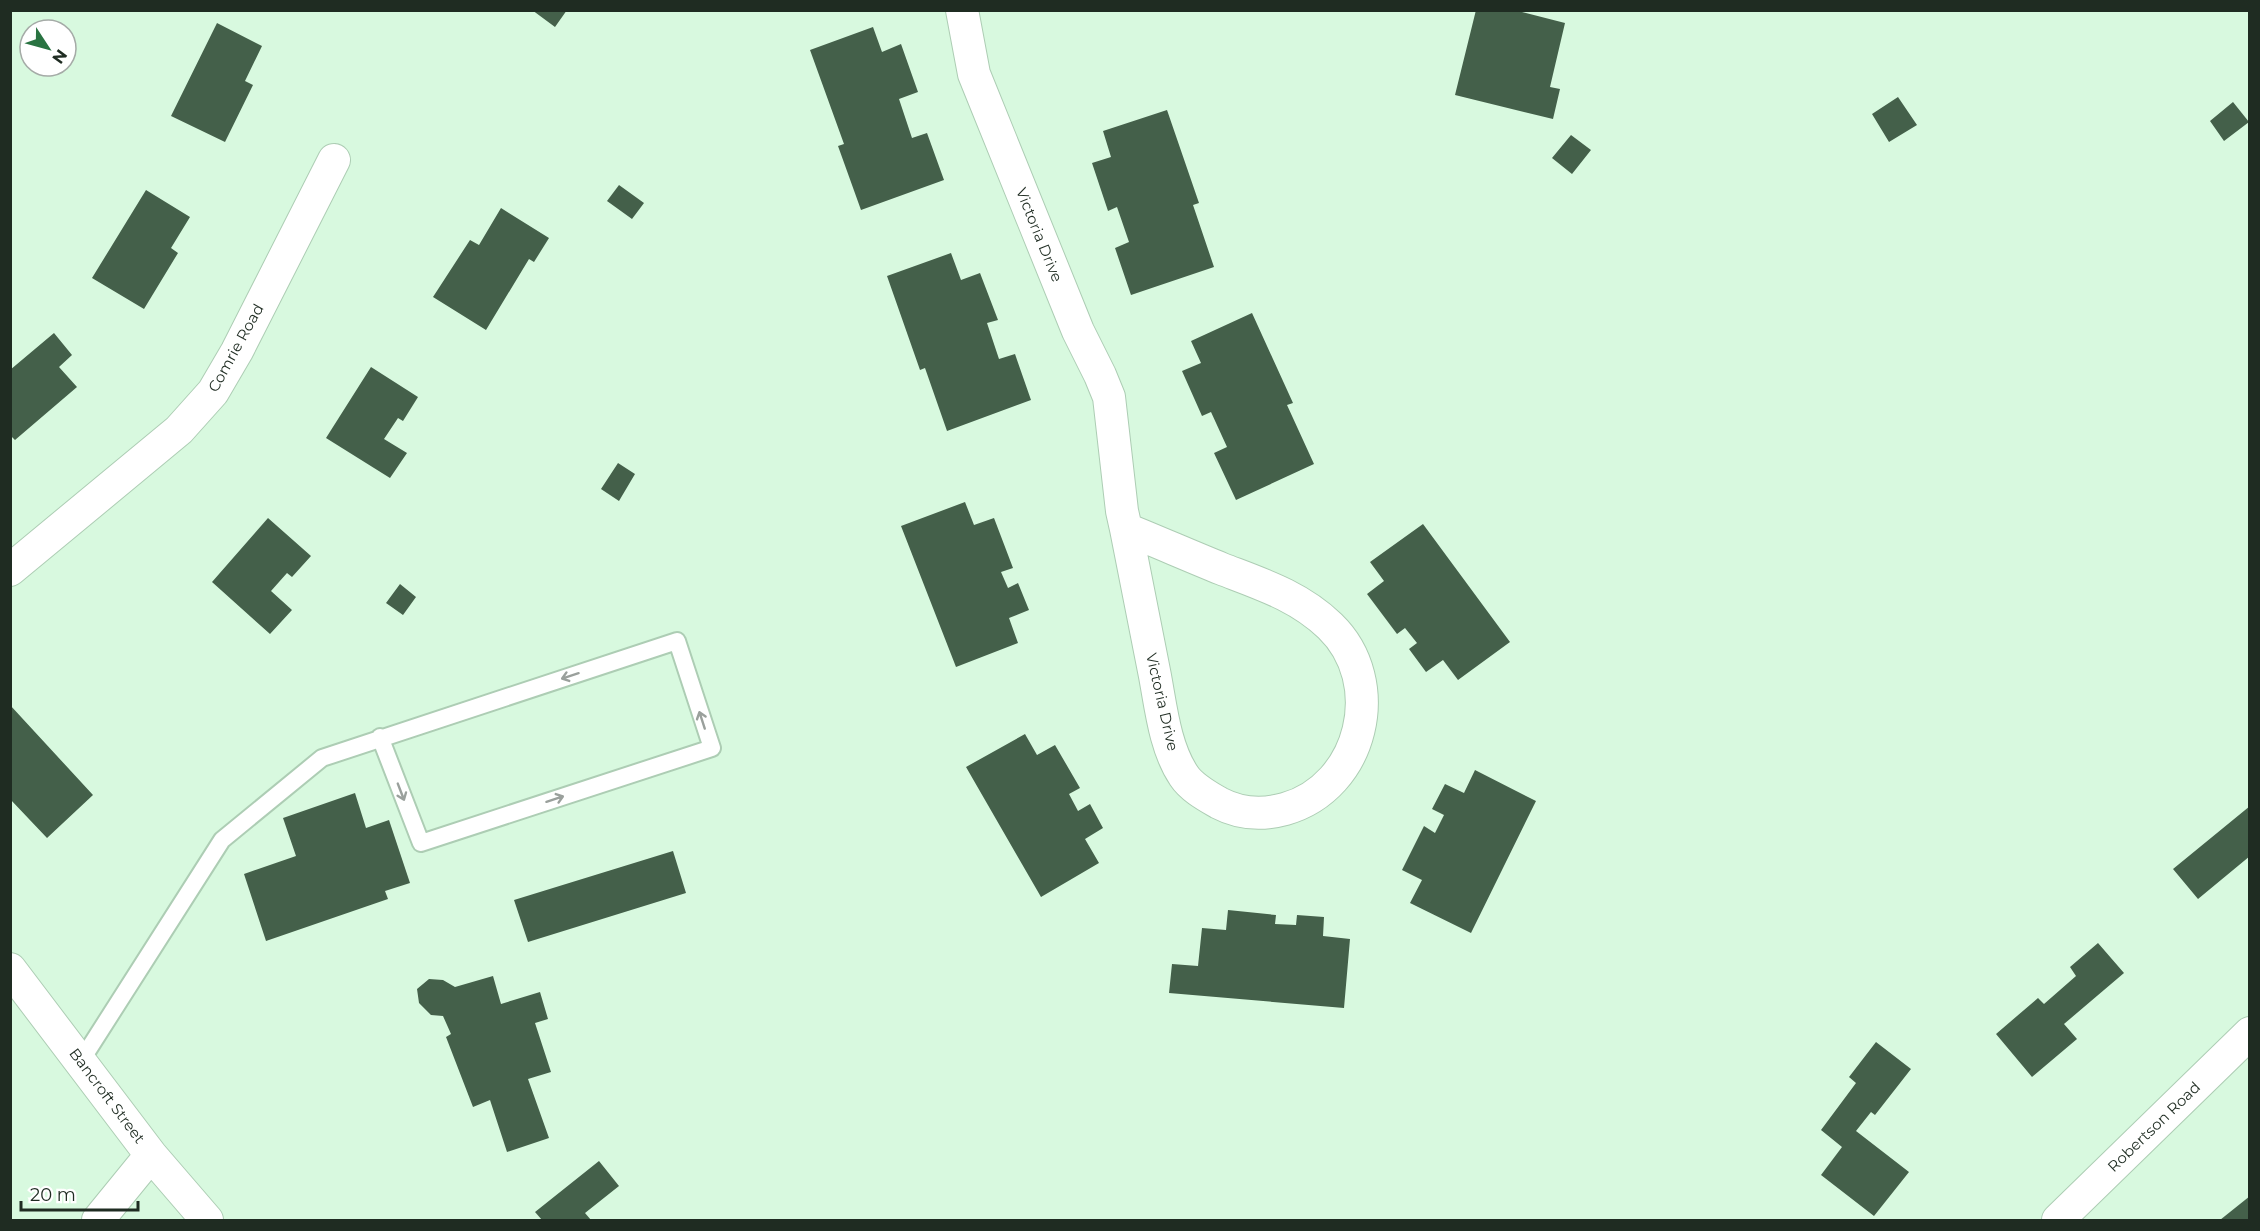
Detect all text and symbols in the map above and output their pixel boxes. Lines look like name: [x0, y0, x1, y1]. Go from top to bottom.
north arrow: [18, 18, 78, 78]
text: N: [48, 46, 71, 67]
street label: Victoria Drive: [1012, 185, 1067, 285]
street label: Comrie Road: [204, 300, 268, 395]
street label: Victoria Drive: [1142, 651, 1183, 753]
one-way arrow: [561, 671, 580, 682]
one-way arrow: [696, 711, 707, 730]
one-way arrow: [396, 782, 407, 801]
one-way arrow: [545, 793, 564, 804]
street label: Bancroft Street: [65, 1044, 149, 1147]
street label: Robertson Road: [2103, 1077, 2204, 1176]
scale bar: [21, 1174, 138, 1212]
text: 20 m: [30, 1184, 76, 1206]

